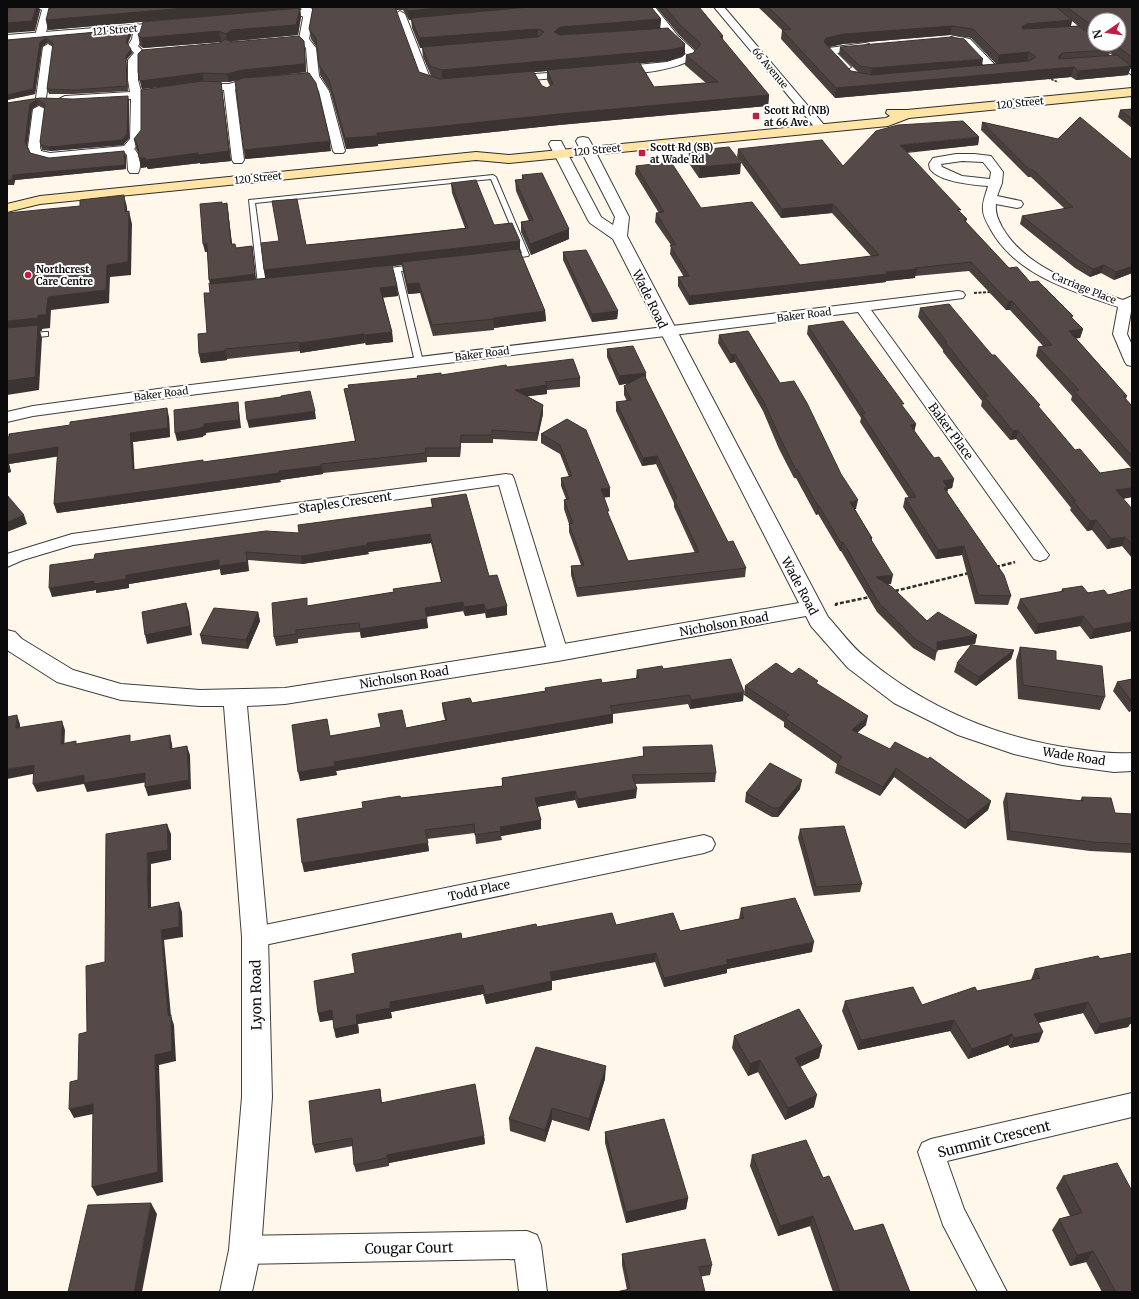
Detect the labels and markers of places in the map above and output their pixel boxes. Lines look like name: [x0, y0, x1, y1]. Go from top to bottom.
place label: Scott Rd (NB) at 66 Ave: [764, 104, 830, 129]
marker: Scott Rd (NB) at 66 Ave: [751, 111, 761, 121]
place label: Scott Rd (SB) at Wade Rd: [650, 141, 713, 166]
marker: Scott Rd (SB) at Wade Rd: [637, 148, 647, 158]
place label: Northcrest Care Centre: [36, 263, 94, 288]
marker: Northcrest Care Centre: [23, 270, 33, 280]

